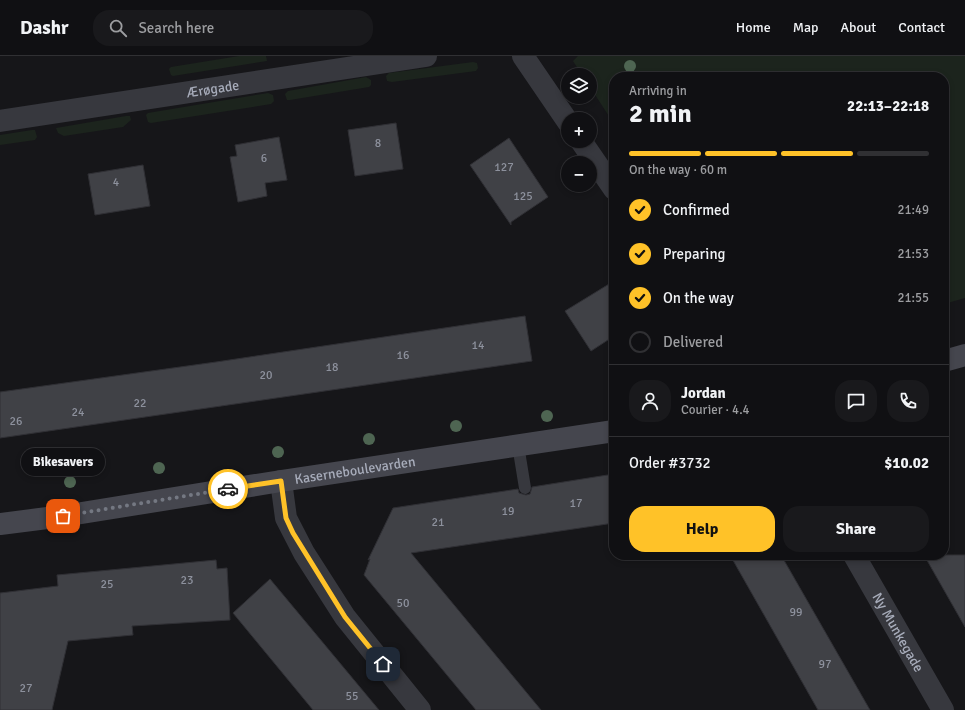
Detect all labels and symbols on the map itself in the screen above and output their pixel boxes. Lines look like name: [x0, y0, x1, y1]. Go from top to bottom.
street label: Ærøgade: [185, 77, 240, 101]
house number: 8: [375, 136, 381, 151]
house number: 6: [261, 151, 267, 166]
house number: 127: [494, 160, 514, 175]
house number: 4: [113, 175, 120, 190]
house number: 125: [513, 189, 533, 204]
house number: 14: [472, 338, 485, 353]
house number: 16: [397, 348, 409, 363]
house number: 18: [326, 360, 338, 375]
house number: 20: [260, 368, 272, 383]
house number: 22: [134, 396, 146, 411]
house number: 24: [72, 405, 85, 420]
house number: 26: [10, 414, 22, 429]
callout: Bikesavers: [21, 448, 105, 476]
street label: Kaserneboulevarden: [293, 453, 417, 488]
courier: [208, 469, 248, 509]
house number: 17: [570, 496, 582, 511]
pin: [46, 499, 80, 533]
house number: 19: [502, 504, 514, 519]
house number: 21: [432, 515, 444, 530]
house number: 23: [181, 573, 193, 588]
house number: 25: [101, 577, 113, 592]
street label: Ny Munkegade: [868, 590, 927, 675]
house number: 50: [397, 596, 409, 611]
house number: 99: [790, 605, 802, 620]
pin: [366, 647, 400, 681]
house number: 97: [819, 657, 831, 672]
house number: 27: [20, 681, 32, 696]
house number: 55: [346, 689, 358, 704]

